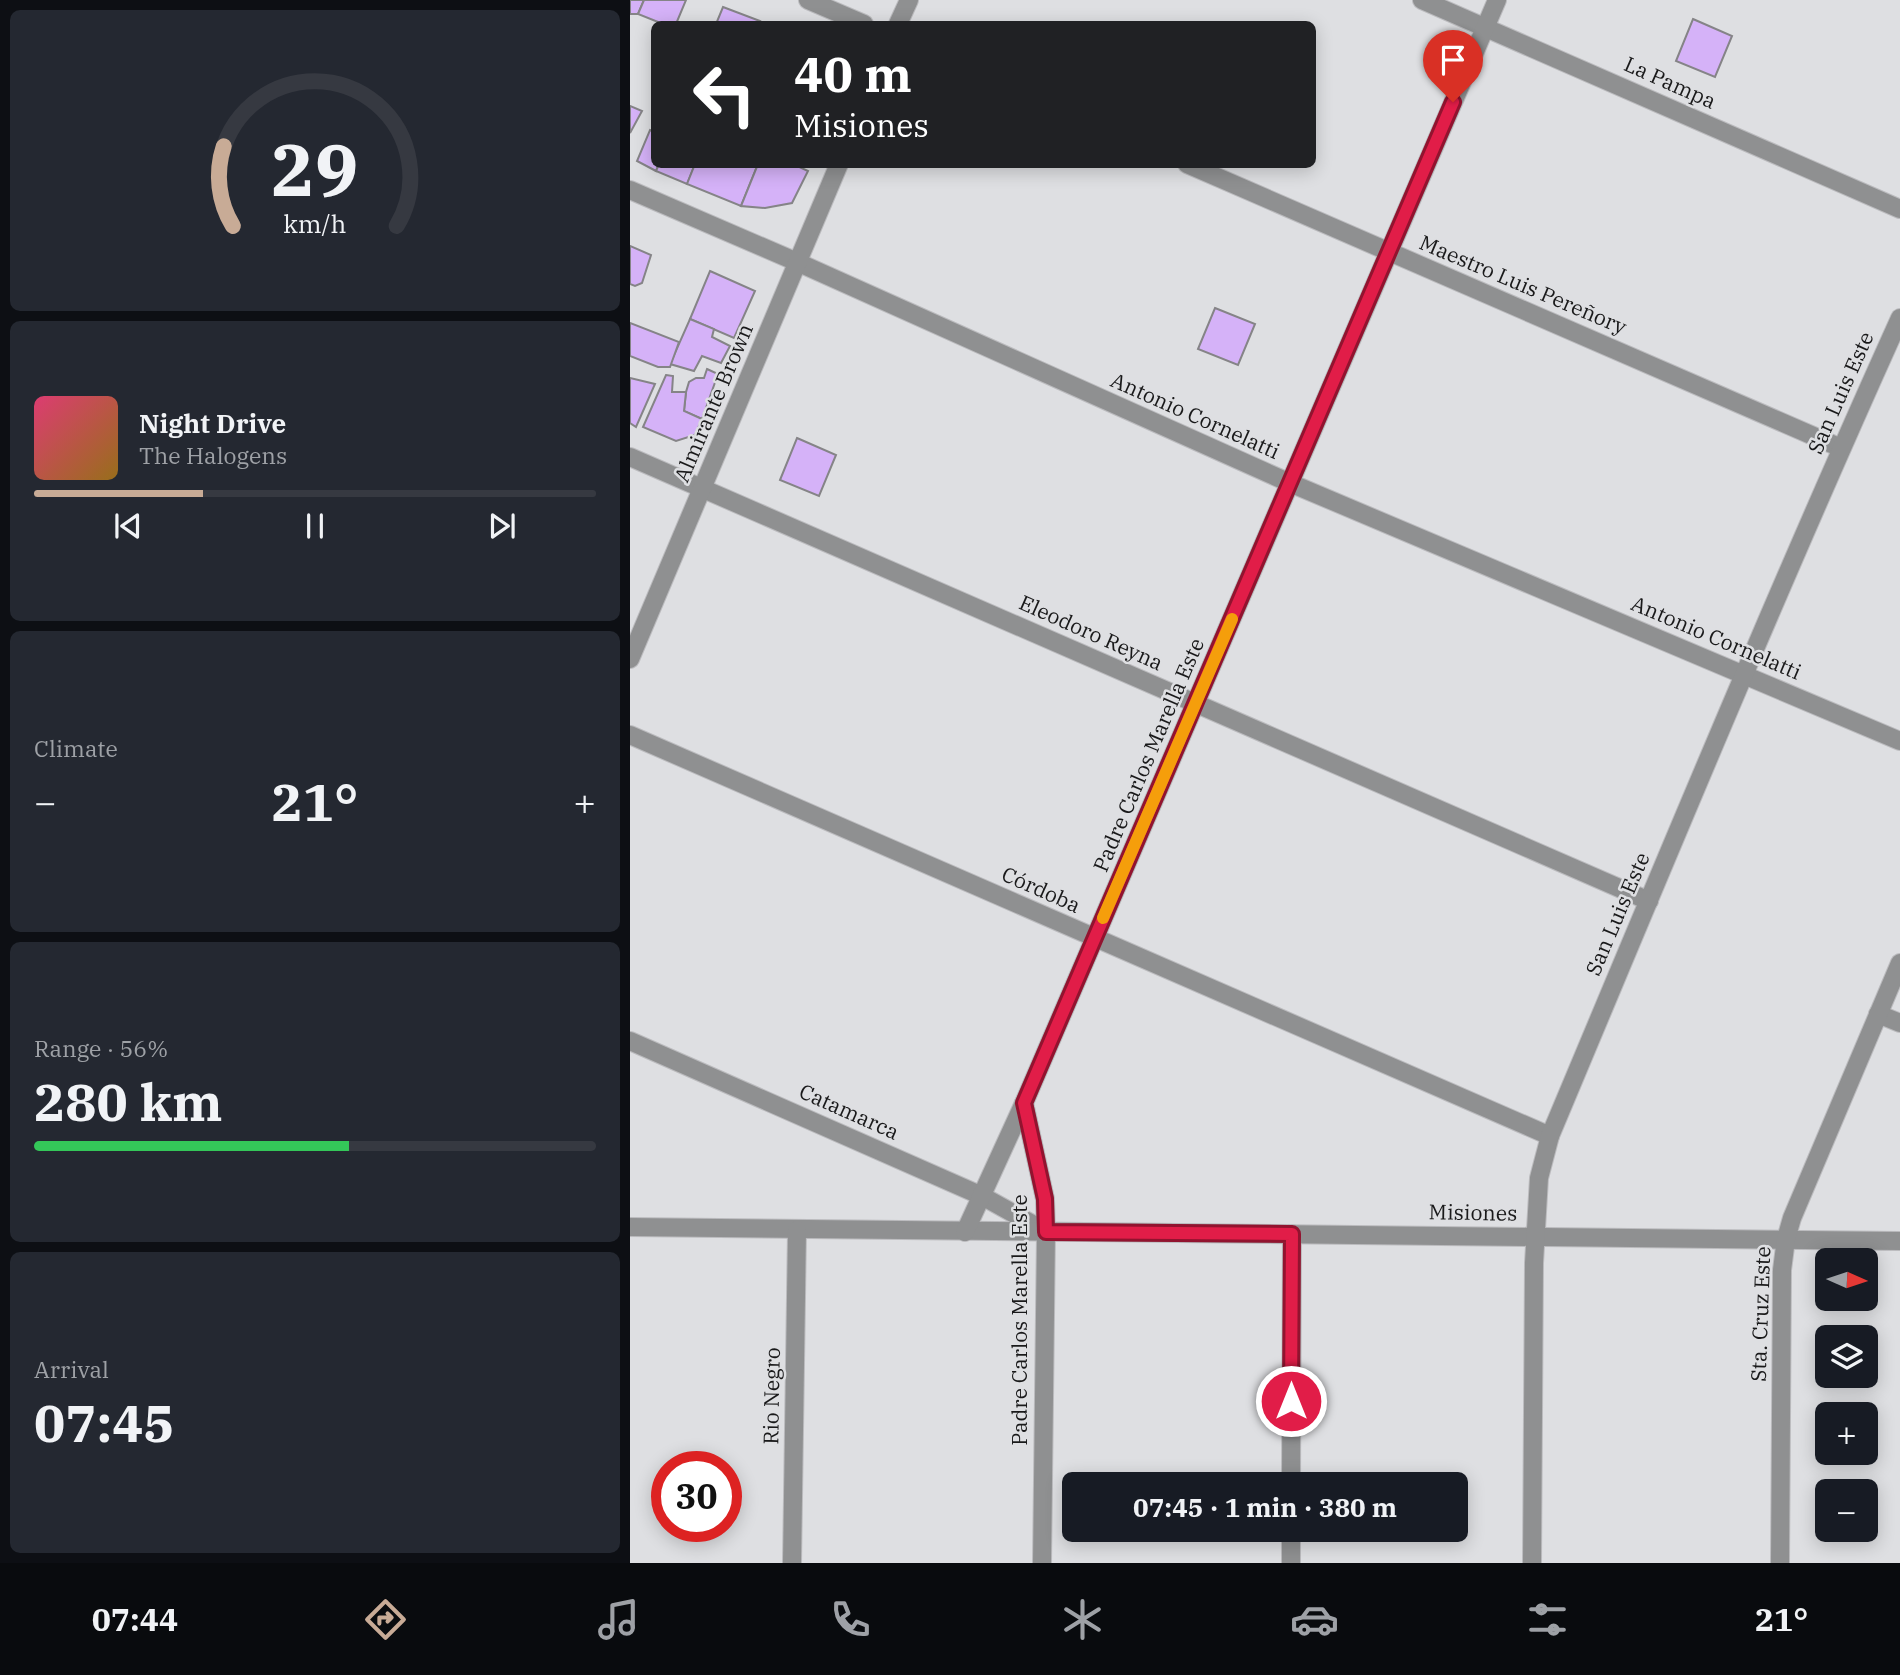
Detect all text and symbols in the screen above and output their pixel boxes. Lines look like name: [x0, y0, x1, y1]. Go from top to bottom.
pin: [1423, 30, 1483, 102]
icon: arrive: [1434, 41, 1472, 79]
text: 40 m: [794, 42, 912, 105]
icon: left: [679, 49, 770, 140]
street label: La Pampa: [1620, 49, 1721, 115]
text: Misiones: [794, 104, 929, 146]
text: 29: [271, 122, 359, 217]
text: km/h: [283, 207, 347, 240]
street label: Maestro Luis Pereñory: [1416, 228, 1632, 341]
street label: Almirante Brown: [667, 319, 759, 486]
street label: San Luis Este: [1801, 327, 1880, 458]
street label: Antonio Cornelatti: [1107, 365, 1284, 465]
text: Night Drive: [139, 406, 286, 440]
text: The Halogens: [139, 440, 287, 470]
icon: previous: [109, 507, 147, 545]
icon: pause: [296, 507, 334, 545]
icon: next: [483, 507, 521, 545]
street label: Eleodoro Reyna: [1015, 588, 1168, 676]
street label: Antonio Cornelatti: [1627, 589, 1806, 685]
street label: Padre Carlos Marella Este: [1086, 633, 1210, 876]
text: Climate: [34, 733, 118, 763]
text: 21°: [272, 768, 358, 835]
text: −: [34, 777, 57, 826]
text: +: [573, 777, 596, 826]
street label: San Luis Este: [1579, 848, 1656, 980]
street label: Córdoba: [998, 859, 1085, 919]
text: Range · 56%: [34, 1033, 168, 1063]
text: 280 km: [34, 1068, 223, 1135]
street label: Catamarca: [795, 1077, 904, 1146]
street label: Padre Carlos Marella Este: [1005, 1194, 1033, 1446]
street label: Misiones: [1428, 1197, 1518, 1227]
street label: Sta. Cruz Este: [1744, 1246, 1776, 1382]
north arrow: [1815, 1248, 1878, 1311]
map controls: [1815, 1248, 1878, 1542]
button: layers: [1815, 1325, 1878, 1388]
street label: Rio Negro: [756, 1347, 786, 1445]
text: Arrival: [34, 1354, 109, 1384]
position arrow: [1254, 1364, 1328, 1438]
text: 07:45: [34, 1389, 175, 1456]
button: +: [1815, 1402, 1878, 1465]
speed limit sign: 30: [651, 1451, 742, 1542]
button: −: [1815, 1479, 1878, 1542]
text: 07:45 · 1 min · 380 m: [1133, 1490, 1397, 1524]
icon: directions: [361, 1595, 410, 1644]
icon: music: [594, 1595, 643, 1644]
icon: phone: [826, 1595, 875, 1644]
icon: climate: [1058, 1595, 1107, 1644]
icon: car: [1290, 1595, 1339, 1644]
icon: filters: [1523, 1595, 1572, 1644]
text: 07:44: [92, 1598, 178, 1640]
text: 21°: [1755, 1598, 1808, 1640]

